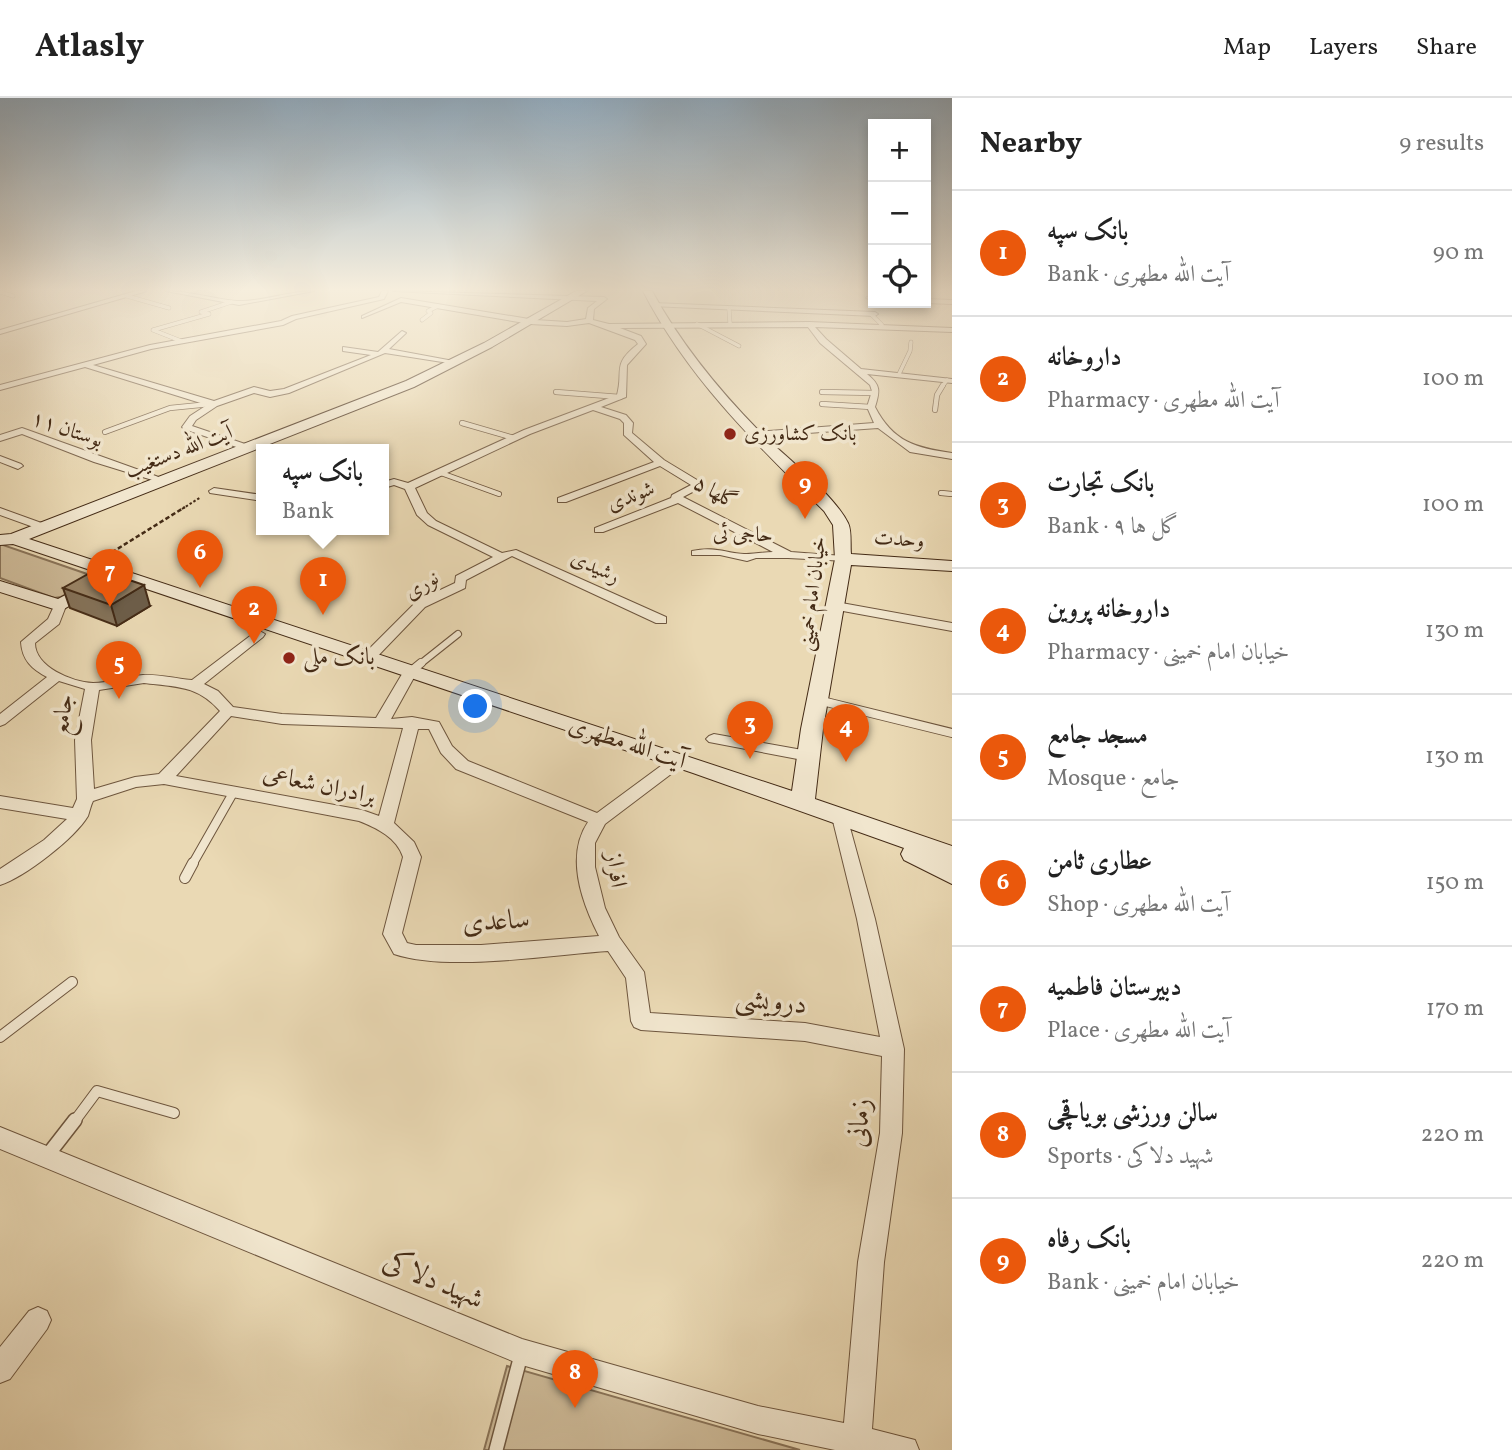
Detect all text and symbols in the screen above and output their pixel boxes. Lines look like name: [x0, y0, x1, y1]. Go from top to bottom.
text: Atlasly: [35, 25, 144, 71]
text: Map: [1223, 31, 1271, 65]
text: Layers: [1309, 31, 1378, 65]
text: Share: [1416, 31, 1477, 65]
map controls: [868, 119, 931, 308]
button: +: [868, 119, 931, 182]
text: Nearby: [980, 123, 1082, 165]
text: 9 results: [1399, 128, 1484, 160]
button: −: [868, 182, 931, 245]
text: بانک سپه: [1047, 214, 1128, 250]
text: 1: [998, 237, 1008, 269]
text: 90 m: [1433, 237, 1484, 269]
button: locate: [868, 245, 931, 308]
text: Bank · آیت الله مطهری: [1047, 259, 1230, 291]
text: داروخانه: [1047, 340, 1122, 376]
text: 2: [997, 363, 1009, 395]
text: 100 m: [1422, 363, 1484, 395]
text: Pharmacy · آیت الله مطهری: [1047, 385, 1279, 417]
street label: بوستان ۱۱: [27, 404, 107, 456]
street label: آیت الله دستغیب: [119, 414, 239, 486]
place label: بانک کشاورزی: [744, 420, 857, 449]
marker: بانک کشاورزی: [722, 426, 738, 442]
popup: [256, 444, 389, 535]
text: بانک سپه: [282, 455, 363, 491]
pin: 9: [782, 461, 828, 519]
text: بانک تجارت: [1047, 466, 1155, 502]
street label: گلها ۵: [688, 469, 742, 517]
street label: شوندی: [603, 475, 659, 519]
text: 3: [997, 489, 1009, 521]
text: 100 m: [1422, 489, 1484, 521]
text: Bank: [282, 496, 334, 528]
text: Bank · گل ها ۹: [1047, 511, 1178, 543]
street label: حاجی ئی: [712, 519, 774, 551]
street label: وحدت: [873, 524, 925, 556]
pin: 6: [177, 530, 223, 588]
street label: خیابان امام خمینی: [792, 535, 836, 653]
street label: رشیدی: [566, 544, 624, 592]
pin: 7: [87, 549, 133, 607]
pin: 1: [300, 557, 346, 615]
street label: نوری: [399, 564, 445, 608]
pin: 2: [231, 586, 277, 644]
text: داروخانه پروین: [1047, 592, 1171, 628]
text: 4: [996, 615, 1010, 647]
text: 130 m: [1425, 615, 1484, 647]
text: Pharmacy · خیابان امام خمینی: [1047, 637, 1289, 669]
pin: 5: [96, 641, 142, 699]
place label: بانک ملی: [303, 641, 375, 675]
marker: بانک ملی: [281, 650, 297, 666]
your location: [458, 689, 492, 723]
street label: جامع: [45, 693, 86, 738]
pin: 3: [727, 701, 773, 759]
pin: 4: [823, 704, 869, 762]
street label: آیت الله مطهری: [564, 705, 694, 780]
text: مسجد جامع: [1047, 718, 1148, 754]
text: 5: [997, 741, 1009, 773]
text: 130 m: [1425, 741, 1484, 773]
street label: برادران شعاعی: [260, 757, 378, 815]
text: Mosque · جامع: [1047, 763, 1180, 795]
text: عطاری ثامن: [1047, 844, 1152, 880]
street label: افراز: [595, 848, 634, 890]
text: 6: [997, 867, 1009, 899]
text: 150 m: [1426, 867, 1484, 899]
text: Shop · آیت الله مطهری: [1047, 889, 1229, 921]
street label: ساعدی: [461, 900, 531, 944]
text: دبیرستان فاطمیه: [1047, 970, 1182, 1006]
street label: درویشی: [733, 979, 809, 1025]
text: 7: [998, 993, 1009, 1025]
text: 170 m: [1426, 993, 1484, 1025]
text: Place · آیت الله مطهری: [1047, 1015, 1230, 1047]
text: سالن ورزشی بویاقچی: [1047, 1096, 1218, 1132]
street label: زمانی: [838, 1097, 882, 1149]
text: 8: [997, 1119, 1009, 1151]
text: 220 m: [1421, 1119, 1484, 1151]
text: Sports · شهید دلاکی: [1047, 1141, 1214, 1173]
text: بانک رفاه: [1047, 1222, 1131, 1258]
street label: شهید دلاکی: [377, 1242, 489, 1320]
text: 9: [997, 1245, 1009, 1277]
text: 220 m: [1421, 1245, 1484, 1277]
text: Bank · خیابان امام خمینی: [1047, 1267, 1239, 1299]
pin: 8: [552, 1350, 598, 1408]

